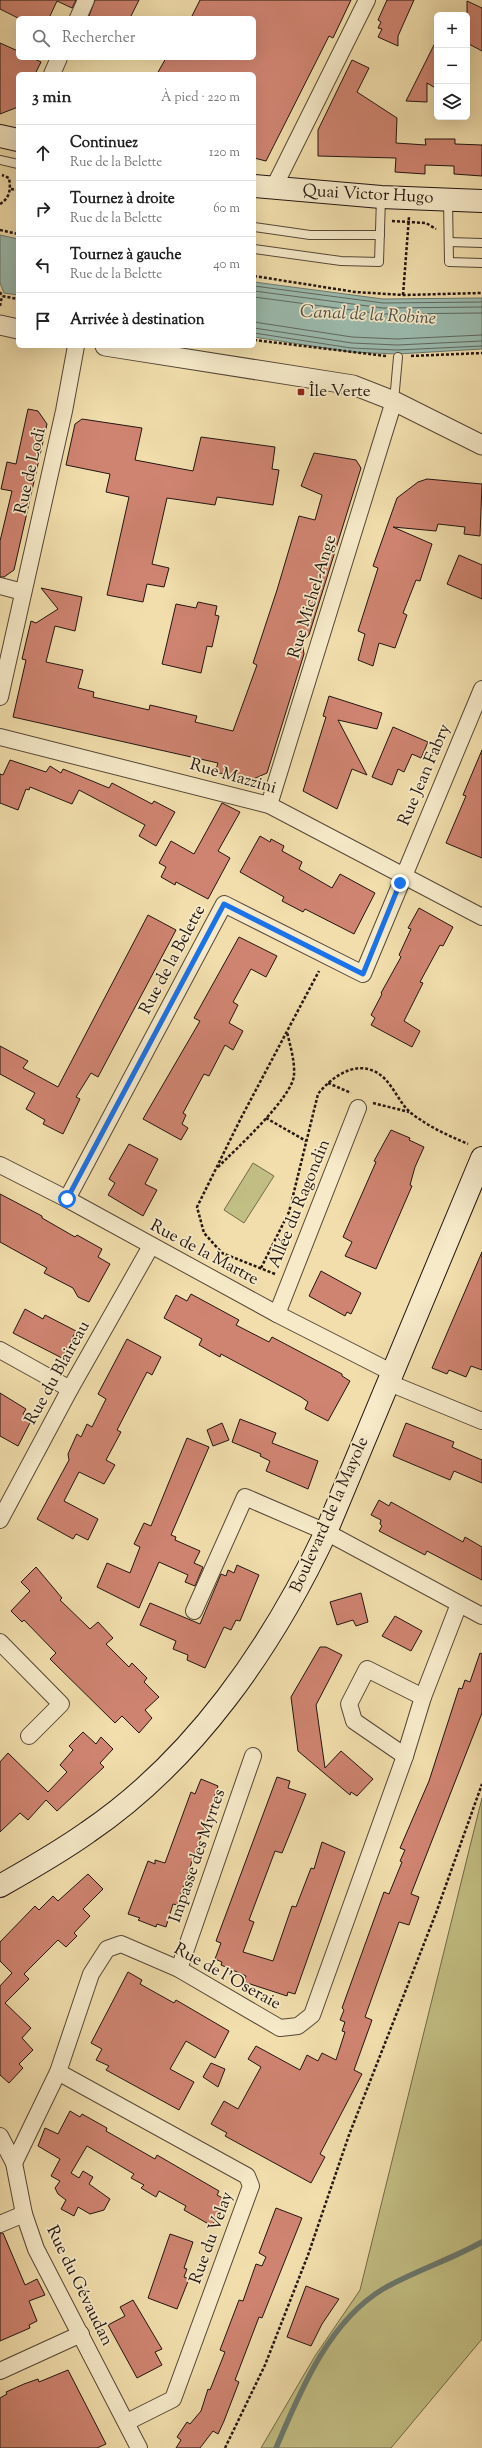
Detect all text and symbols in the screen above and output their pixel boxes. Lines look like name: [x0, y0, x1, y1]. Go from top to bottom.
map controls: [434, 12, 470, 120]
button: +: [434, 12, 470, 48]
search box: [16, 16, 256, 60]
icon: search: [30, 27, 52, 49]
text: Rechercher: [62, 28, 135, 49]
button: −: [434, 48, 470, 84]
button: layers: [434, 84, 470, 120]
text: 3 min: [32, 86, 71, 110]
text: À pied · 220 m: [161, 89, 240, 107]
text: Continuez: [70, 133, 138, 154]
icon: ahead: [32, 142, 54, 164]
text: 120 m: [209, 144, 240, 162]
text: Rue de la Belette: [70, 154, 162, 172]
street label: Quai Victor Hugo: [302, 180, 434, 210]
text: Tournez à droite: [70, 189, 175, 210]
icon: right: [32, 198, 54, 220]
text: 60 m: [213, 200, 240, 218]
text: Rue de la Belette: [70, 210, 162, 228]
text: Tournez à gauche: [70, 245, 181, 266]
icon: left: [32, 254, 54, 276]
text: 40 m: [213, 256, 240, 274]
text: Rue de la Belette: [70, 266, 162, 284]
water label: Canal de la Robine: [299, 299, 437, 333]
icon: arrive: [32, 310, 54, 332]
text: Arrivée à destination: [70, 310, 205, 331]
place label: Île Verte: [309, 380, 371, 404]
marker: Île Verte: [296, 387, 306, 397]
street label: Rue de Lodi: [9, 425, 53, 517]
street label: Rue Michel-Ange: [283, 532, 343, 662]
street label: Rue Jean Fabry: [393, 720, 457, 830]
street label: Rue Mazzini: [187, 753, 279, 801]
route end: [391, 874, 409, 892]
street label: Rue de la Belette: [134, 901, 212, 1019]
street label: Allée du Ragondin: [263, 1136, 337, 1272]
route start: [58, 1190, 76, 1208]
street label: Rue de la Martre: [145, 1214, 263, 1292]
street label: Rue du Blaireau: [19, 1316, 97, 1429]
street label: Boulevard de la Mayole: [285, 1433, 375, 1597]
street label: Impasse des Myrtes: [164, 1786, 232, 1926]
street label: Rue de l'Oseraie: [169, 1938, 285, 2016]
street label: Rue du Velay: [184, 2188, 240, 2287]
street label: Rue du Gévaudan: [39, 2222, 119, 2350]

